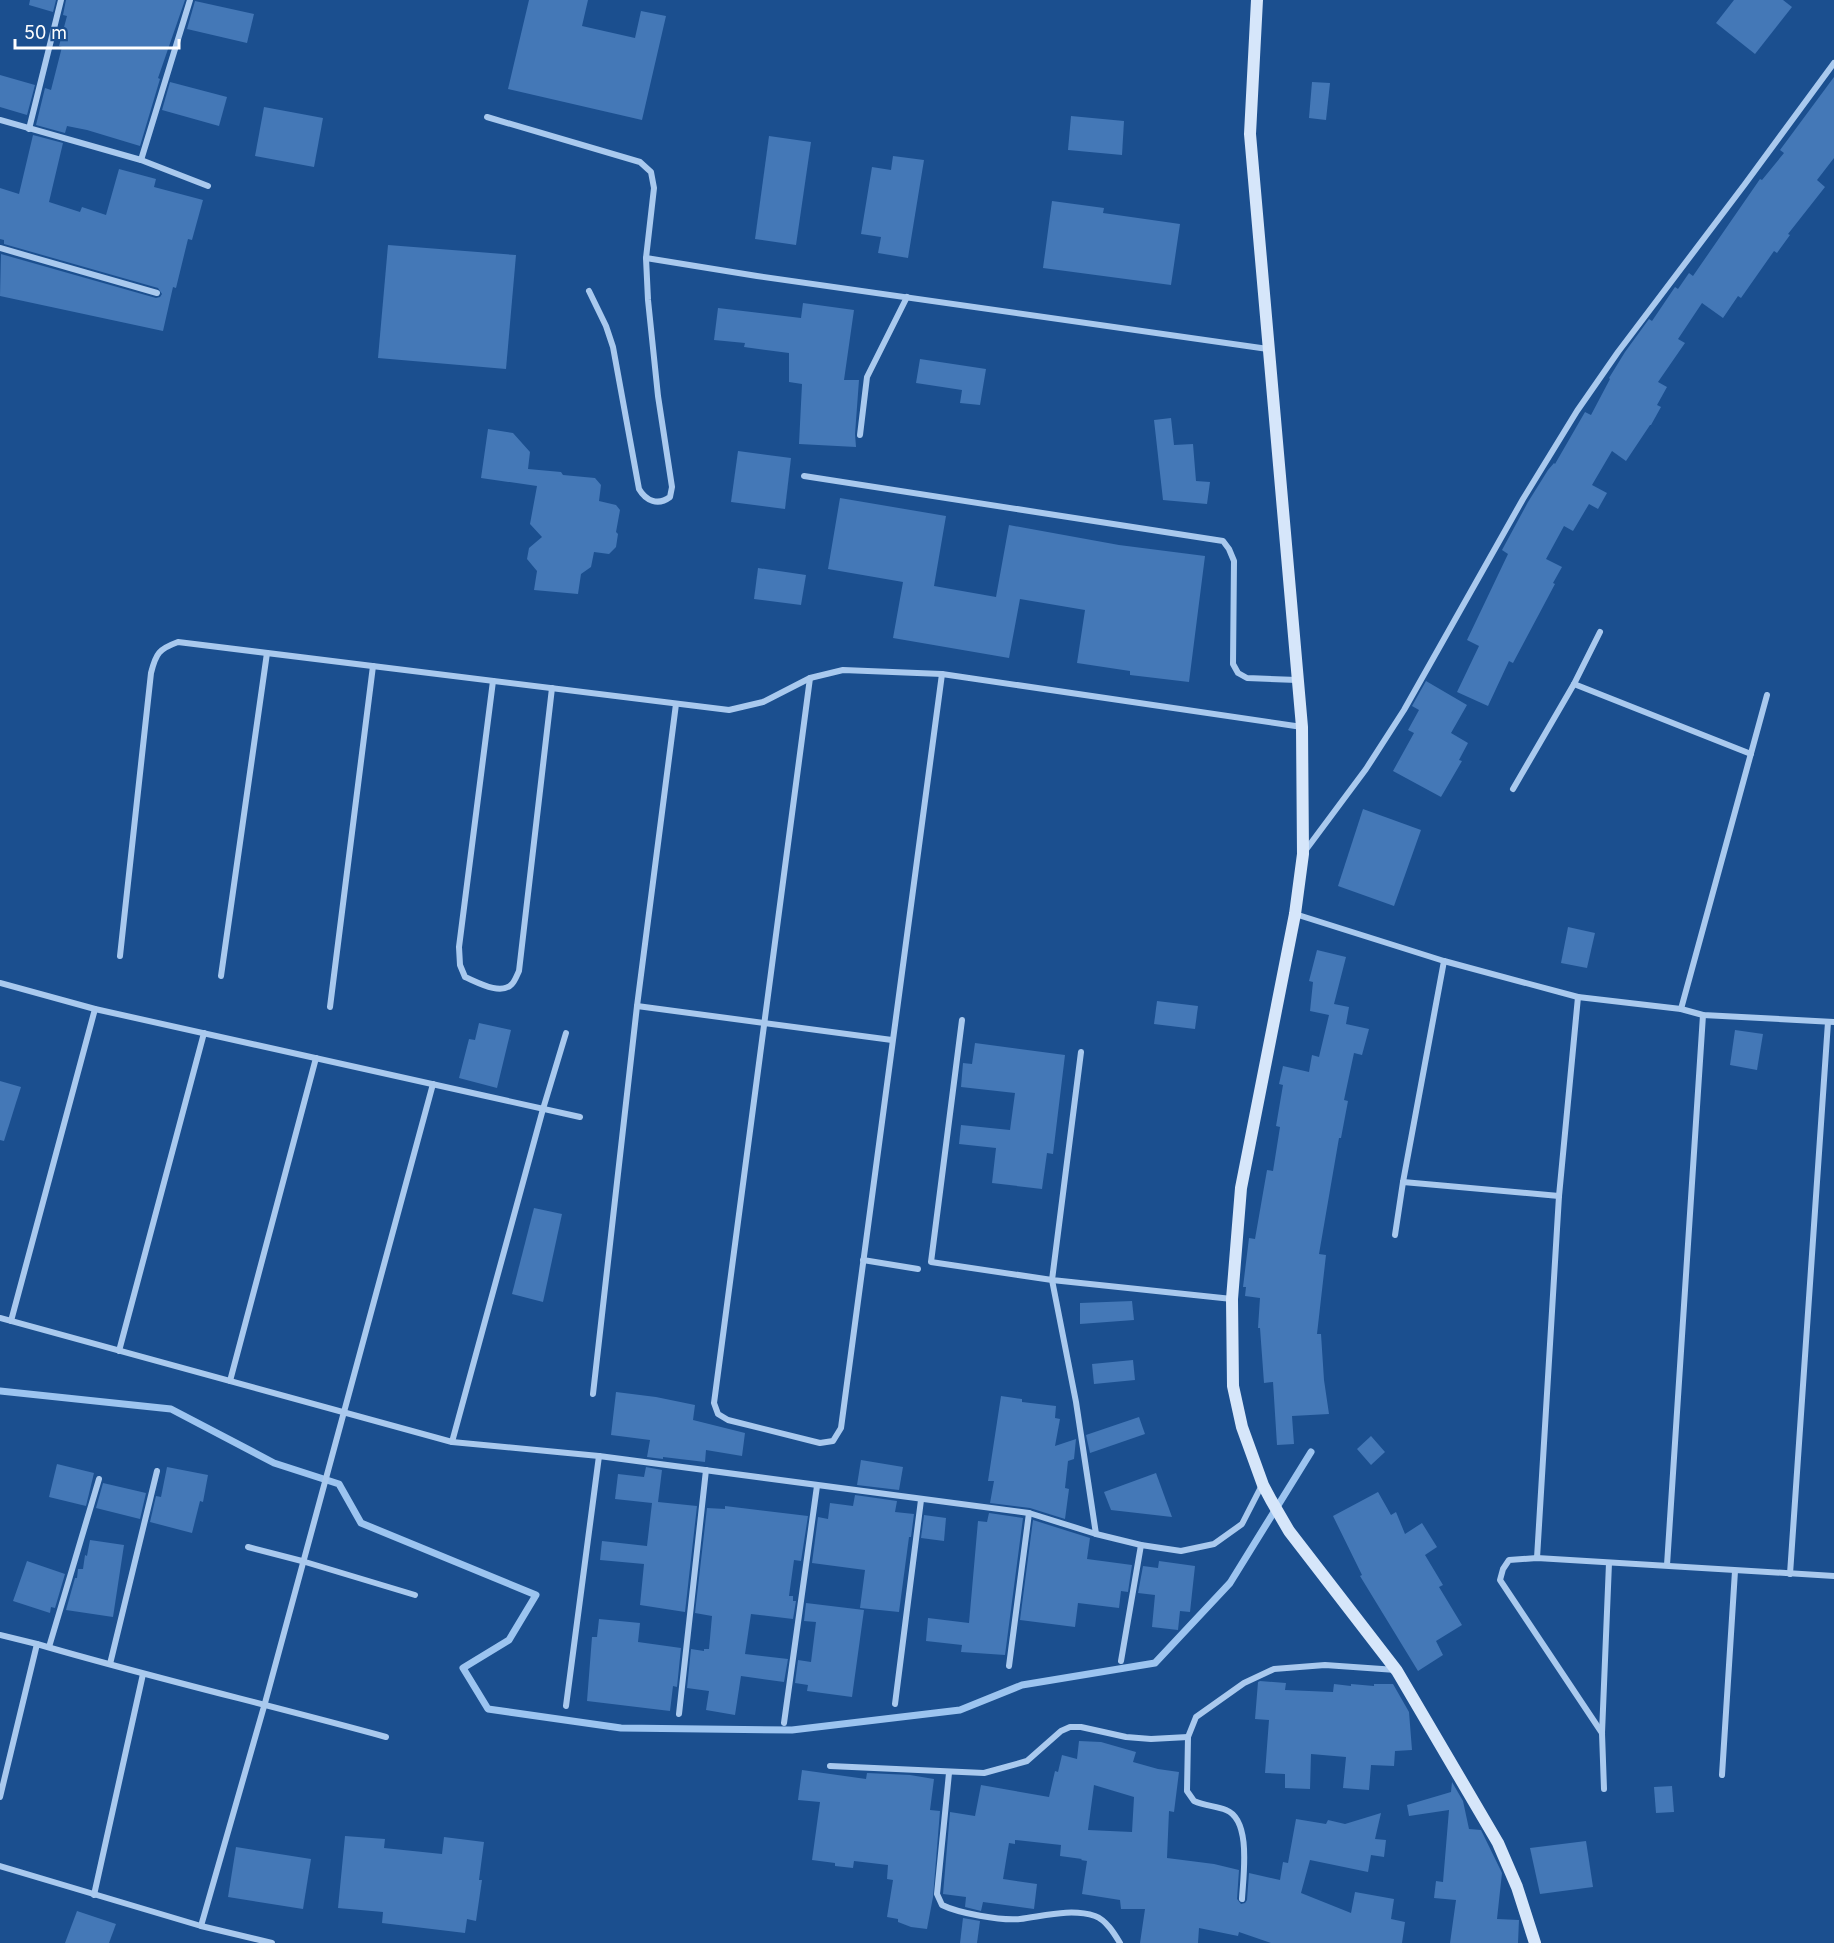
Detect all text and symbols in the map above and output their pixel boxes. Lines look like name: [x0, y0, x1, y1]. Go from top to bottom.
scale bar: [15, 12, 178, 50]
text: 50 m: [24, 22, 67, 43]

